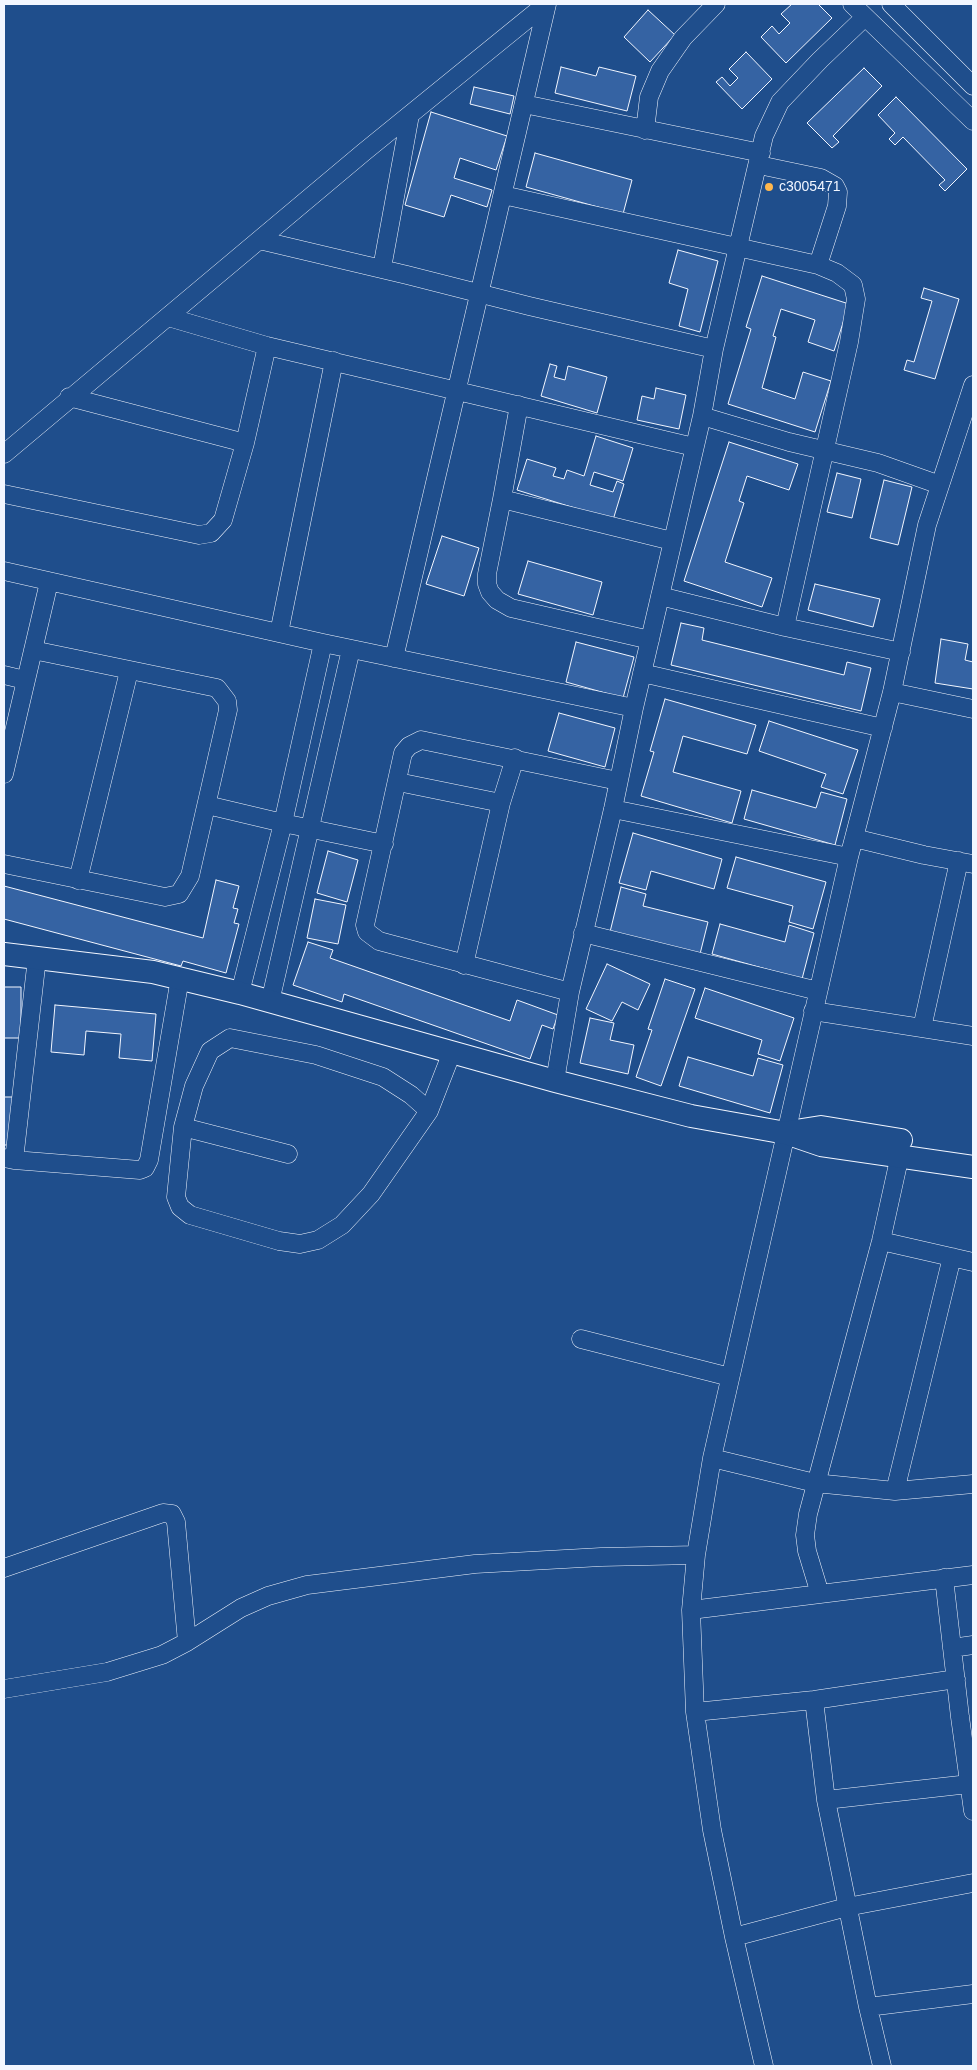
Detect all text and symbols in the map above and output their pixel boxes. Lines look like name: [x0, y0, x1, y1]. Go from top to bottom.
place label: c3005471: [779, 179, 841, 195]
marker: c3005471: [763, 181, 775, 193]

